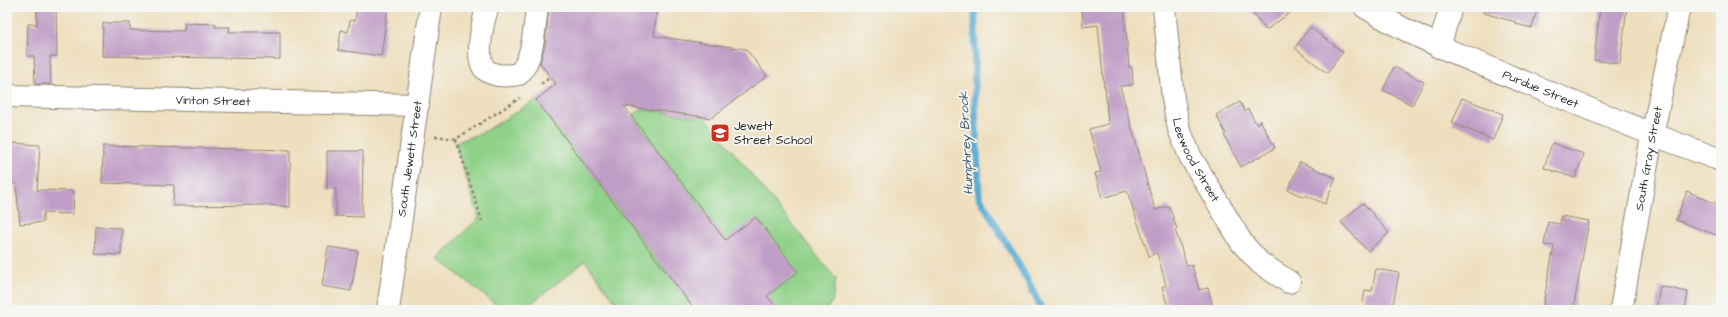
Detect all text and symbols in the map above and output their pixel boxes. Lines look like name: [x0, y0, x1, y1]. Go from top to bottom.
street label: Purdue Street: [1500, 66, 1581, 112]
water label: Humphrey Brook: [954, 90, 979, 195]
street label: Vinton Street: [175, 91, 251, 110]
street label: South Jewett Street: [393, 99, 426, 218]
street label: South Gray Street: [1630, 105, 1667, 212]
street label: Leewood Street: [1168, 116, 1224, 205]
place label: Jewett Street School: [734, 118, 813, 149]
school or university icon: Jewett Street School: [709, 122, 731, 144]

